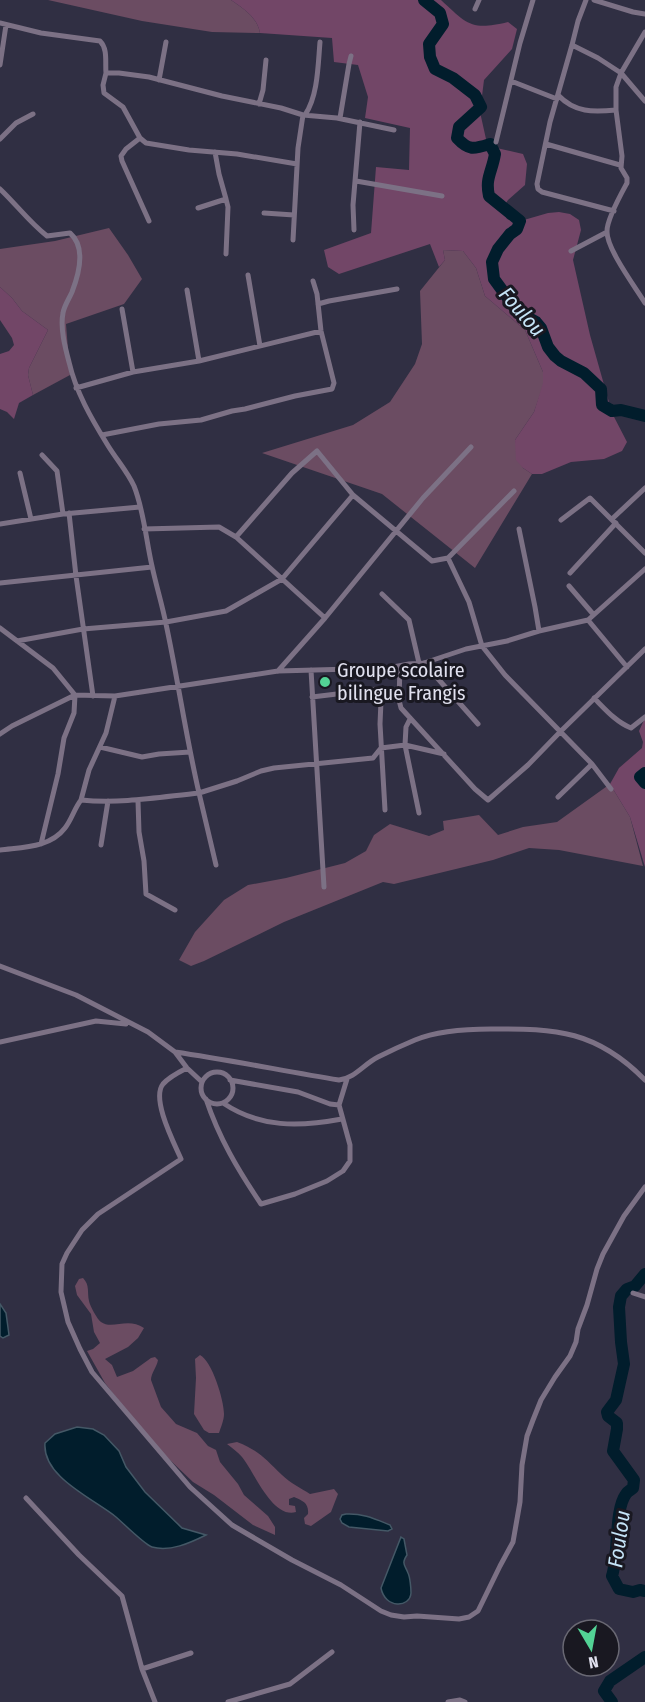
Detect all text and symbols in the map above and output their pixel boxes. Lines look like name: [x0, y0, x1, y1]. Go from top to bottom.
water label: Foulou: [493, 282, 551, 342]
place label: Groupe scolaire bilingue Frangis: [337, 658, 466, 705]
marker: Groupe scolaire bilingue Frangis: [318, 675, 332, 689]
water label: Foulou: [602, 1509, 636, 1569]
north arrow: [561, 1618, 621, 1678]
text: N: [587, 1652, 600, 1672]

